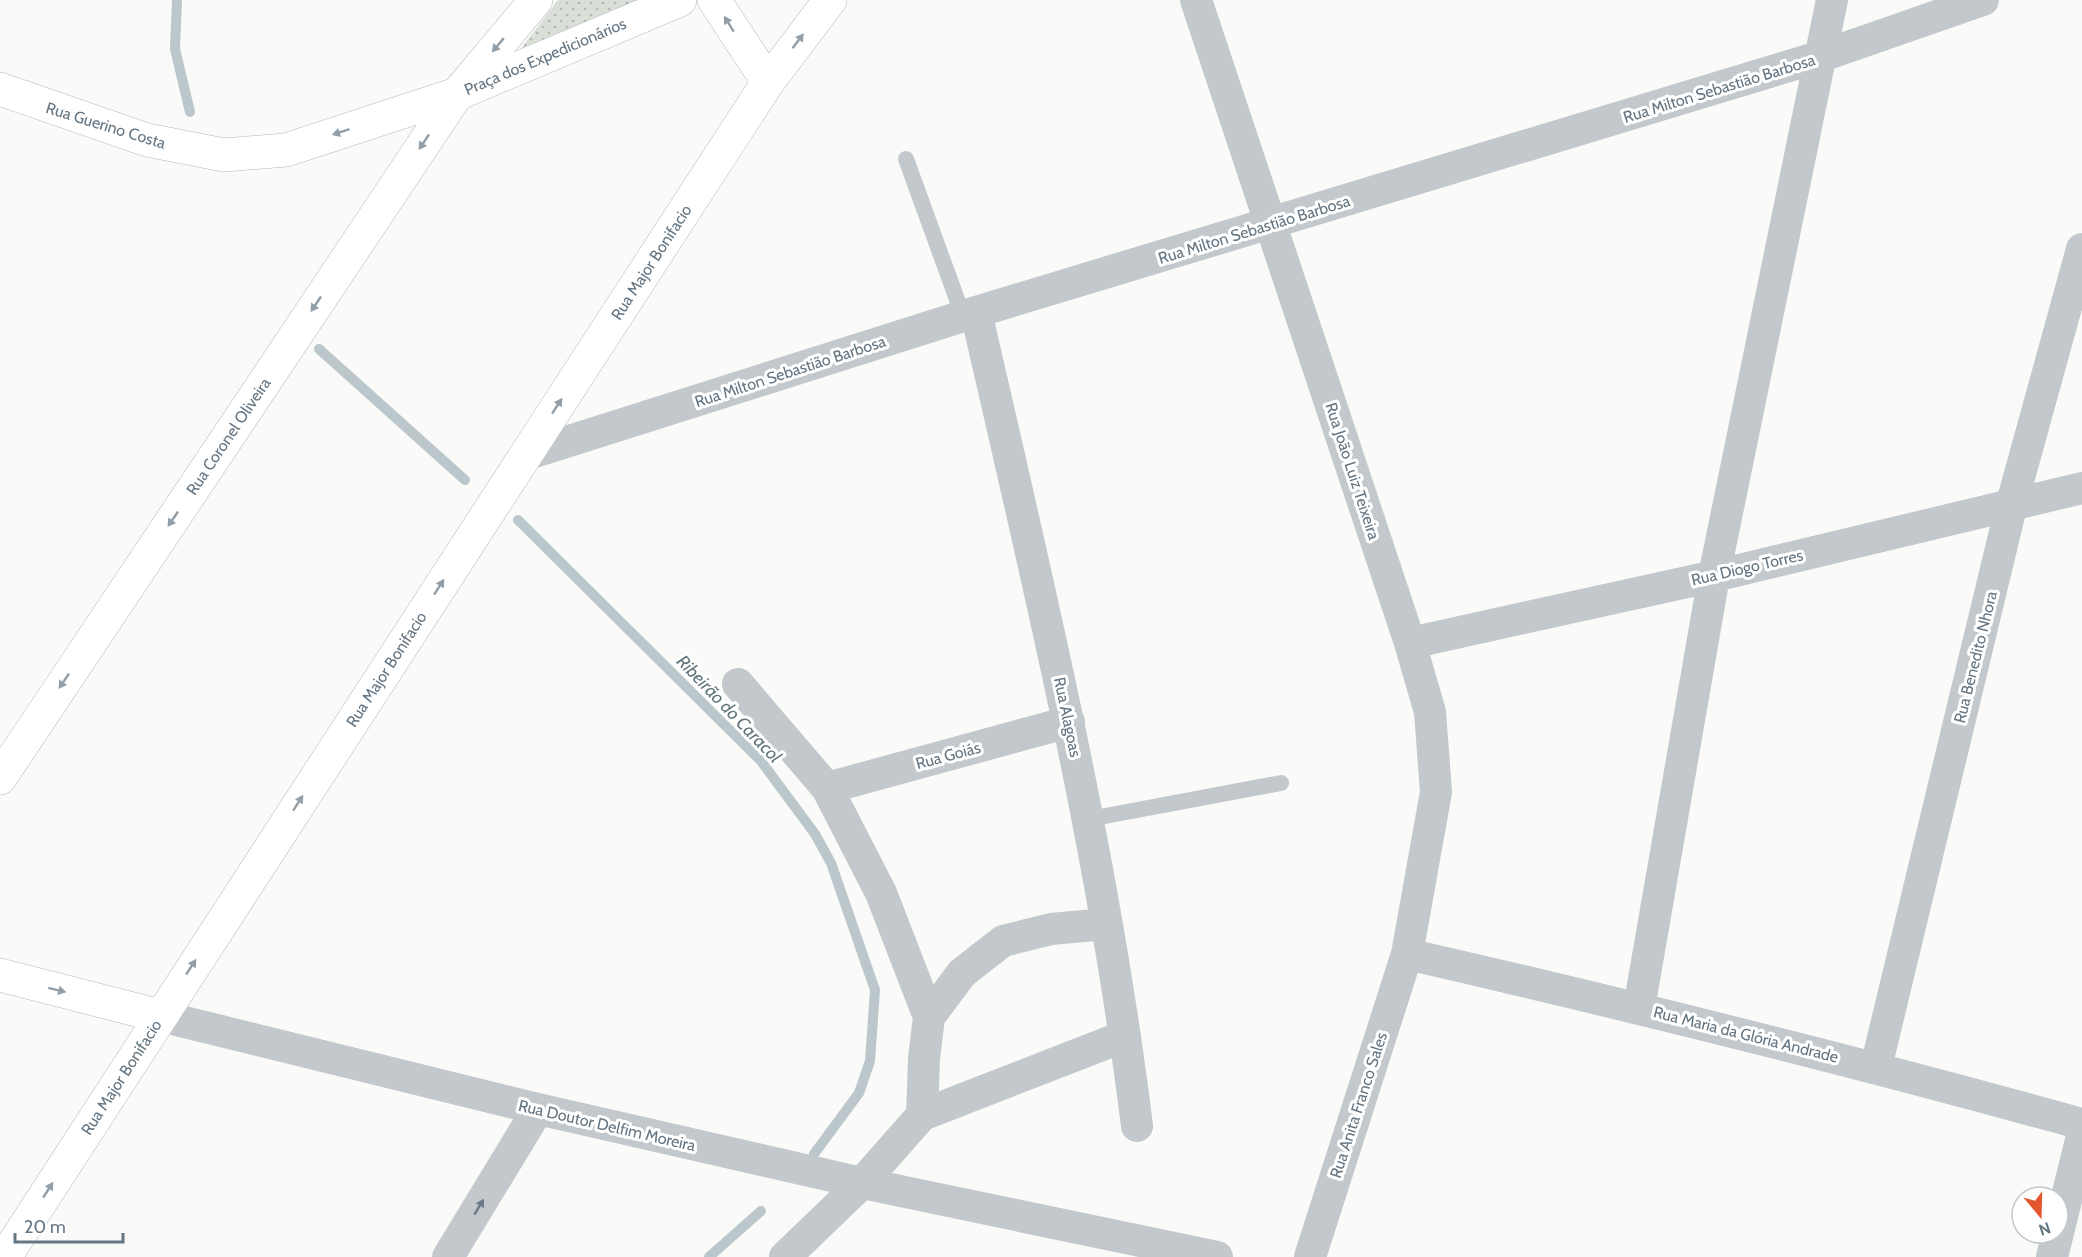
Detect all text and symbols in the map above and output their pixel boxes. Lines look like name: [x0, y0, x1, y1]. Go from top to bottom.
street label: Praça dos Expedicionários: [461, 14, 629, 99]
one-way arrow: [723, 16, 734, 32]
one-way arrow: [792, 33, 804, 48]
one-way arrow: [492, 37, 505, 52]
street label: Rua Milton Sebastião Barbosa: [1621, 50, 1818, 127]
street label: Rua Guerino Costa: [44, 98, 168, 153]
one-way arrow: [332, 127, 350, 137]
one-way arrow: [419, 134, 430, 150]
street label: Rua Milton Sebastião Barbosa: [1156, 191, 1353, 268]
street label: Rua Major Bonifacio: [607, 201, 696, 323]
one-way arrow: [310, 296, 322, 312]
street label: Rua Milton Sebastião Barbosa: [692, 332, 888, 411]
street label: Rua Coronel Oliveira: [182, 374, 275, 498]
one-way arrow: [551, 399, 563, 415]
street label: Rua João Luiz Teixeira: [1321, 400, 1384, 542]
one-way arrow: [168, 511, 179, 527]
street label: Rua Diogo Torres: [1689, 545, 1805, 590]
one-way arrow: [433, 580, 445, 596]
street label: Rua Benedito Nhora: [1950, 589, 2001, 725]
street label: Rua Major Bonifacio: [342, 608, 431, 730]
water label: Ribeirão do Caracol: [672, 651, 787, 768]
one-way arrow: [59, 673, 70, 689]
street label: Rua Alagoas: [1050, 675, 1085, 759]
street label: Rua Goiás: [914, 738, 983, 773]
one-way arrow: [292, 796, 304, 812]
one-way arrow: [186, 959, 197, 975]
one-way arrow: [48, 985, 66, 995]
street label: Rua Maria da Glória Andrade: [1651, 1002, 1840, 1067]
street label: Rua Major Bonifacio: [77, 1016, 166, 1138]
street label: Rua Anita Franco Sales: [1326, 1029, 1391, 1181]
street label: Rua Doutor Delfim Moreira: [517, 1096, 698, 1155]
one-way arrow: [42, 1182, 53, 1198]
north arrow: [2010, 1185, 2070, 1245]
one-way arrow: [473, 1199, 484, 1215]
scale bar: [15, 1206, 123, 1244]
text: 20 m: [24, 1216, 66, 1238]
text: N: [2036, 1218, 2053, 1240]

